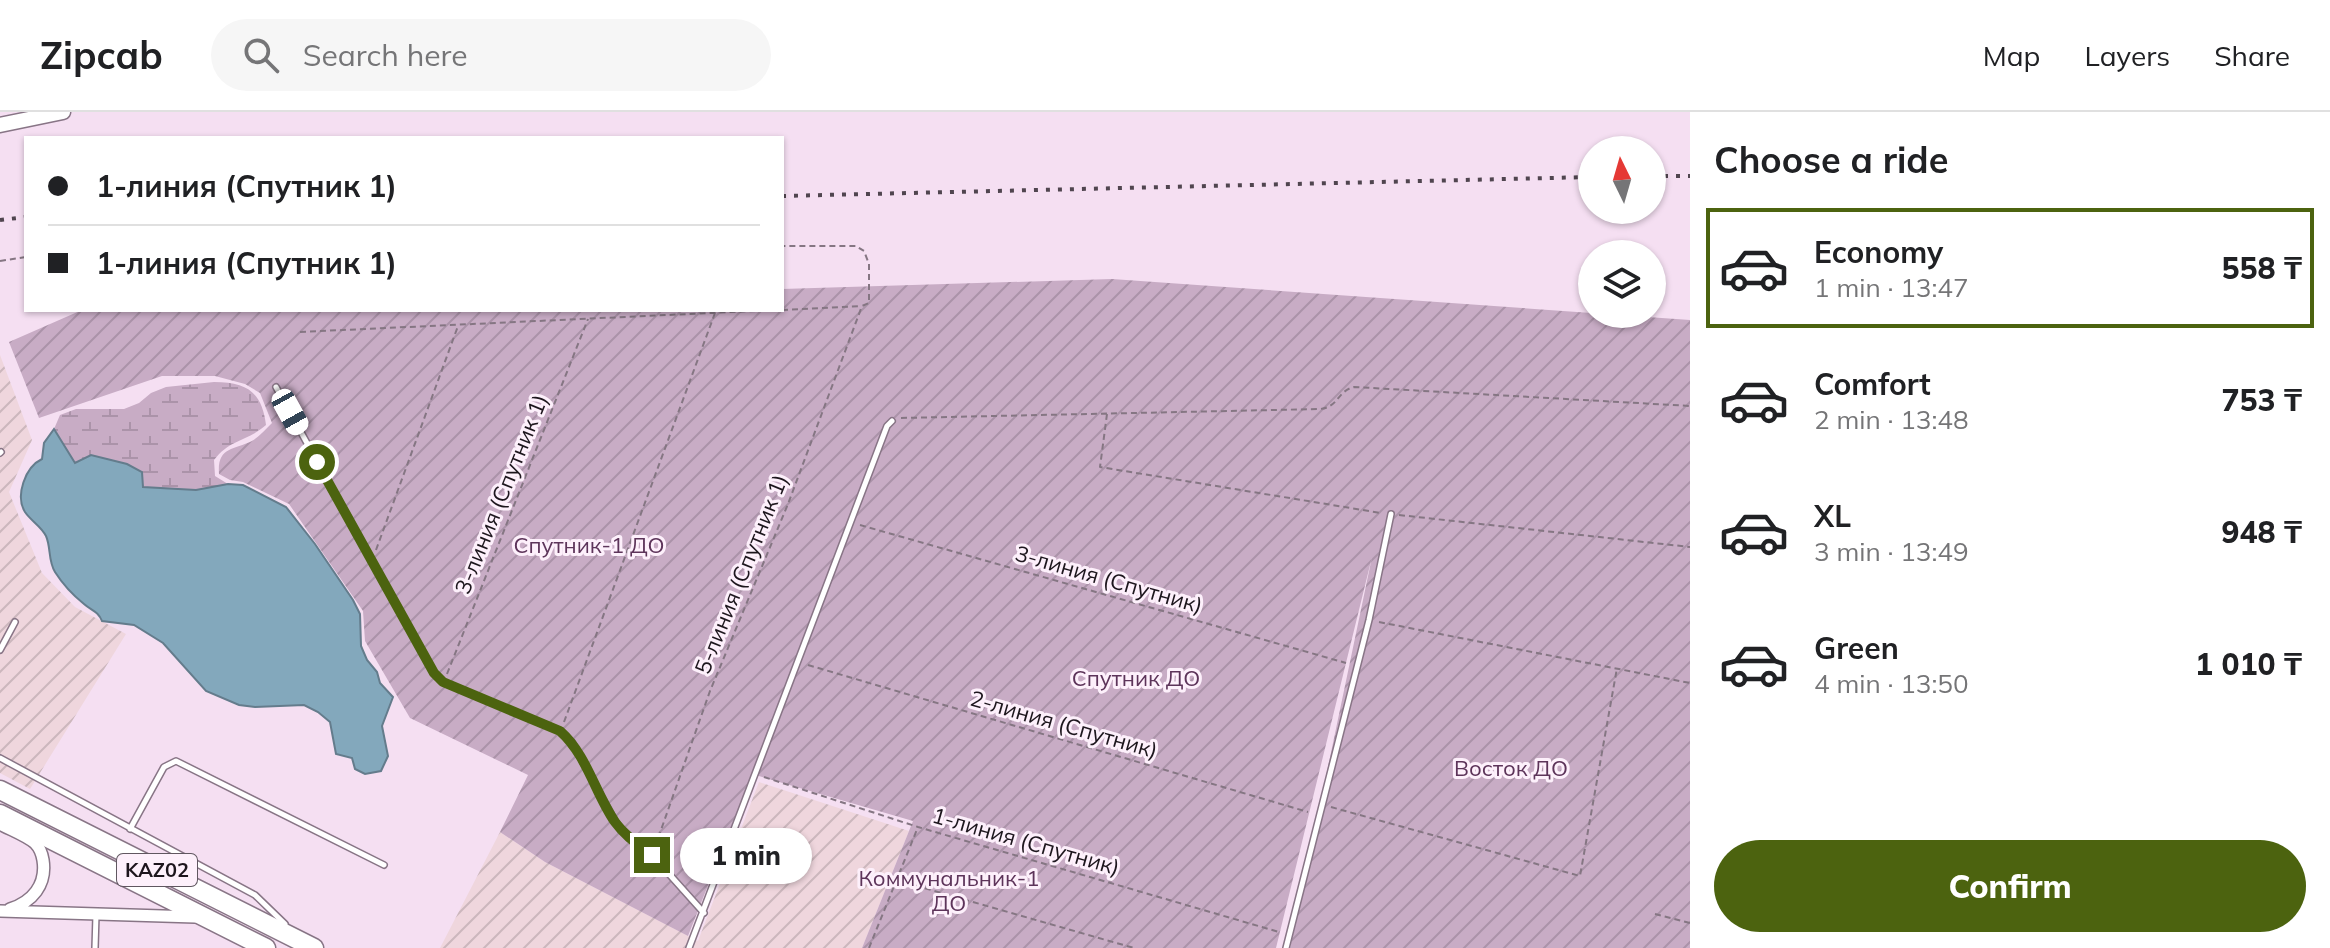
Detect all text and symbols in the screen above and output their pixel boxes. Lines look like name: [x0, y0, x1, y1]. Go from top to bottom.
search box: [211, 19, 771, 91]
text: Zipcab: [40, 31, 163, 79]
icon: search: [239, 33, 283, 77]
text: Search here: [303, 36, 468, 74]
text: Map: [1983, 38, 2040, 73]
text: Layers: [2084, 38, 2170, 73]
text: Share: [2214, 38, 2290, 73]
north arrow: [1578, 136, 1666, 224]
map controls: [1578, 136, 1666, 328]
text: Choose a ride: [1714, 137, 1948, 182]
text: 1-линия (Спутник 1): [96, 167, 397, 205]
icon: car: [1718, 232, 1790, 304]
text: Economy: [1814, 233, 1943, 271]
button: layers: [1578, 240, 1666, 328]
text: 1-линия (Спутник 1): [96, 244, 397, 282]
text: 558 ₸: [2222, 249, 2302, 287]
text: 1 min · 13:47: [1814, 271, 1969, 304]
icon: car: [1718, 364, 1790, 436]
text: Comfort: [1814, 365, 1931, 403]
text: 753 ₸: [2222, 381, 2302, 419]
car: [268, 385, 312, 439]
street label: 3-линия (Спутник 1): [448, 390, 554, 598]
text: 2 min · 13:48: [1814, 403, 1969, 436]
route start: [299, 444, 335, 480]
street label: 5-линия (Спутник 1): [688, 470, 794, 678]
icon: car: [1718, 496, 1790, 568]
text: XL: [1814, 497, 1851, 535]
text: 948 ₸: [2222, 513, 2302, 551]
park label: Спутник-1 ДО: [513, 531, 665, 559]
text: 3 min · 13:49: [1814, 535, 1969, 568]
street label: 3-линия (Спутник): [1012, 539, 1206, 619]
icon: car: [1718, 628, 1790, 700]
text: Green: [1814, 629, 1899, 667]
text: 1 010 ₸: [2195, 645, 2302, 683]
park label: Спутник ДО: [1072, 664, 1200, 692]
text: 4 min · 13:50: [1814, 667, 1969, 700]
street label: 2-линия (Спутник): [967, 684, 1161, 764]
park label: Восток ДО: [1454, 754, 1568, 782]
street label: 1-линия (Спутник): [929, 801, 1123, 881]
callout: 1 min: [680, 827, 812, 883]
route end: [634, 837, 670, 873]
text: 1 min: [711, 839, 781, 872]
button: Confirm: [1714, 840, 2306, 932]
road number: KAZ02: [117, 854, 197, 886]
park label: Коммунальник-1 ДО: [859, 864, 1039, 917]

